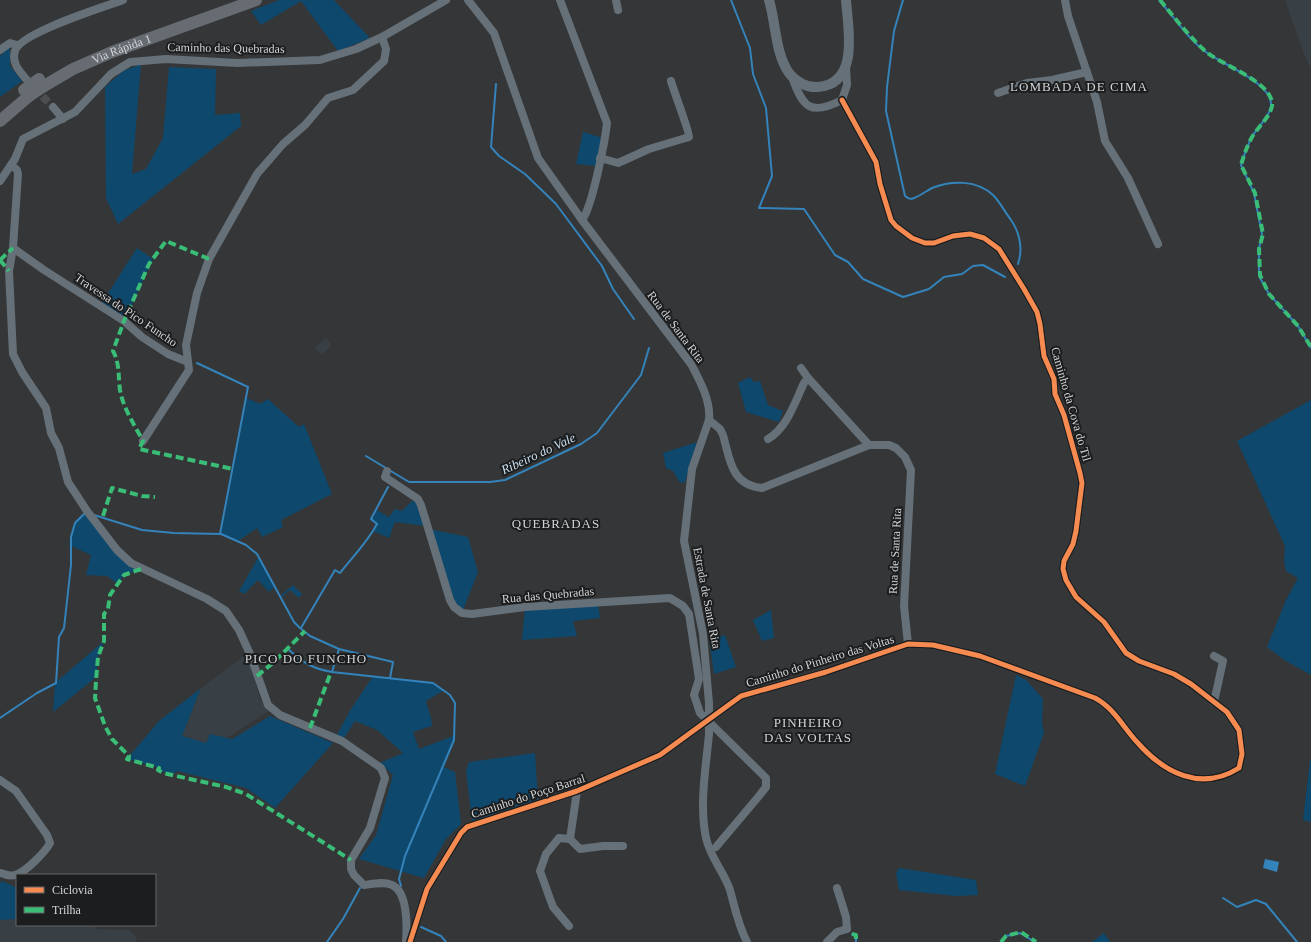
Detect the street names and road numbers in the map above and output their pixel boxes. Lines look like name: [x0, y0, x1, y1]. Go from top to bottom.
street label: Via Rápida 1: [90, 31, 153, 67]
street label: Caminho das Quebradas: [167, 40, 285, 56]
street label: Travessa do Pico Funcho: [72, 270, 180, 350]
street label: Rua de Santa Rita: [644, 288, 708, 366]
street label: Caminho da Cova do Til: [1048, 345, 1094, 463]
street label: Rua de Santa Rita: [886, 507, 904, 594]
street label: Estrada de Santa Rita: [690, 546, 724, 651]
street label: Rua das Quebradas: [501, 584, 595, 606]
street label: Caminho do Pinheiro das Voltas: [744, 632, 896, 690]
street label: Caminho do Poço Barral: [469, 771, 587, 821]

